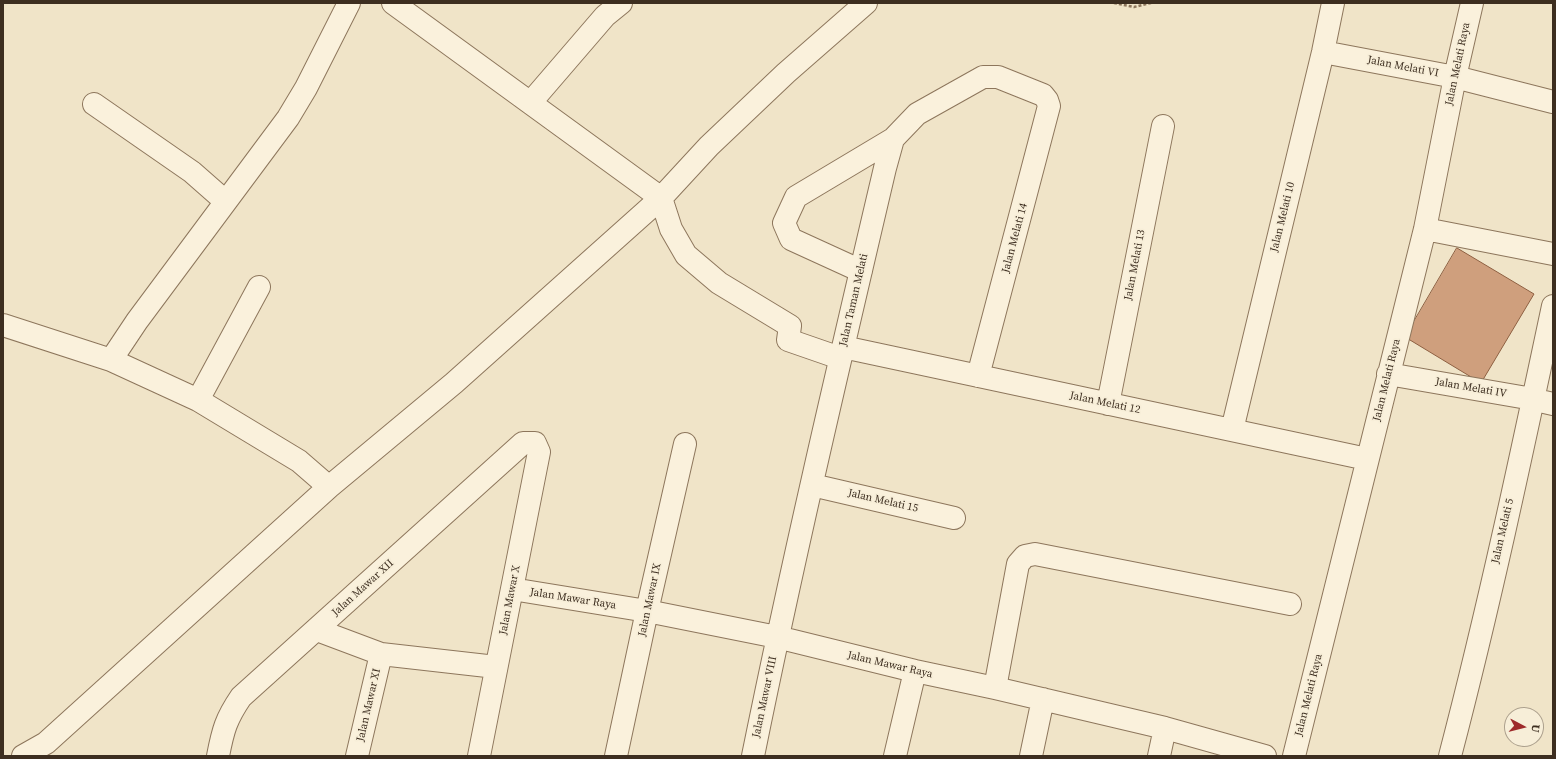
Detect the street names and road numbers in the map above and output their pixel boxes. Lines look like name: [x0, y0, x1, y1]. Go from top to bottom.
street label: Jalan Melati Raya: [1443, 21, 1473, 107]
street label: Jalan Melati VI: [1366, 54, 1440, 80]
street label: Jalan Melati 10: [1268, 181, 1298, 253]
street label: Jalan Melati 14: [999, 202, 1031, 274]
street label: Jalan Melati 13: [1122, 229, 1148, 301]
street label: Jalan Taman Melati: [837, 252, 871, 348]
street label: Jalan Melati Raya: [1370, 337, 1404, 423]
street label: Jalan Melati IV: [1434, 375, 1508, 401]
street label: Jalan Melati 12: [1069, 389, 1141, 417]
street label: Jalan Melati 15: [847, 486, 919, 516]
street label: Jalan Melati 5: [1489, 497, 1517, 565]
street label: Jalan Mawar XII: [329, 557, 397, 619]
street label: Jalan Mawar IX: [636, 562, 664, 638]
street label: Jalan Mawar X: [497, 564, 523, 636]
street label: Jalan Mawar Raya: [529, 586, 617, 612]
street label: Jalan Mawar Raya: [846, 649, 934, 681]
street label: Jalan Melati Raya: [1292, 652, 1326, 738]
street label: Jalan Mawar VIII: [750, 655, 780, 739]
street label: Jalan Mawar XI: [354, 667, 384, 743]

